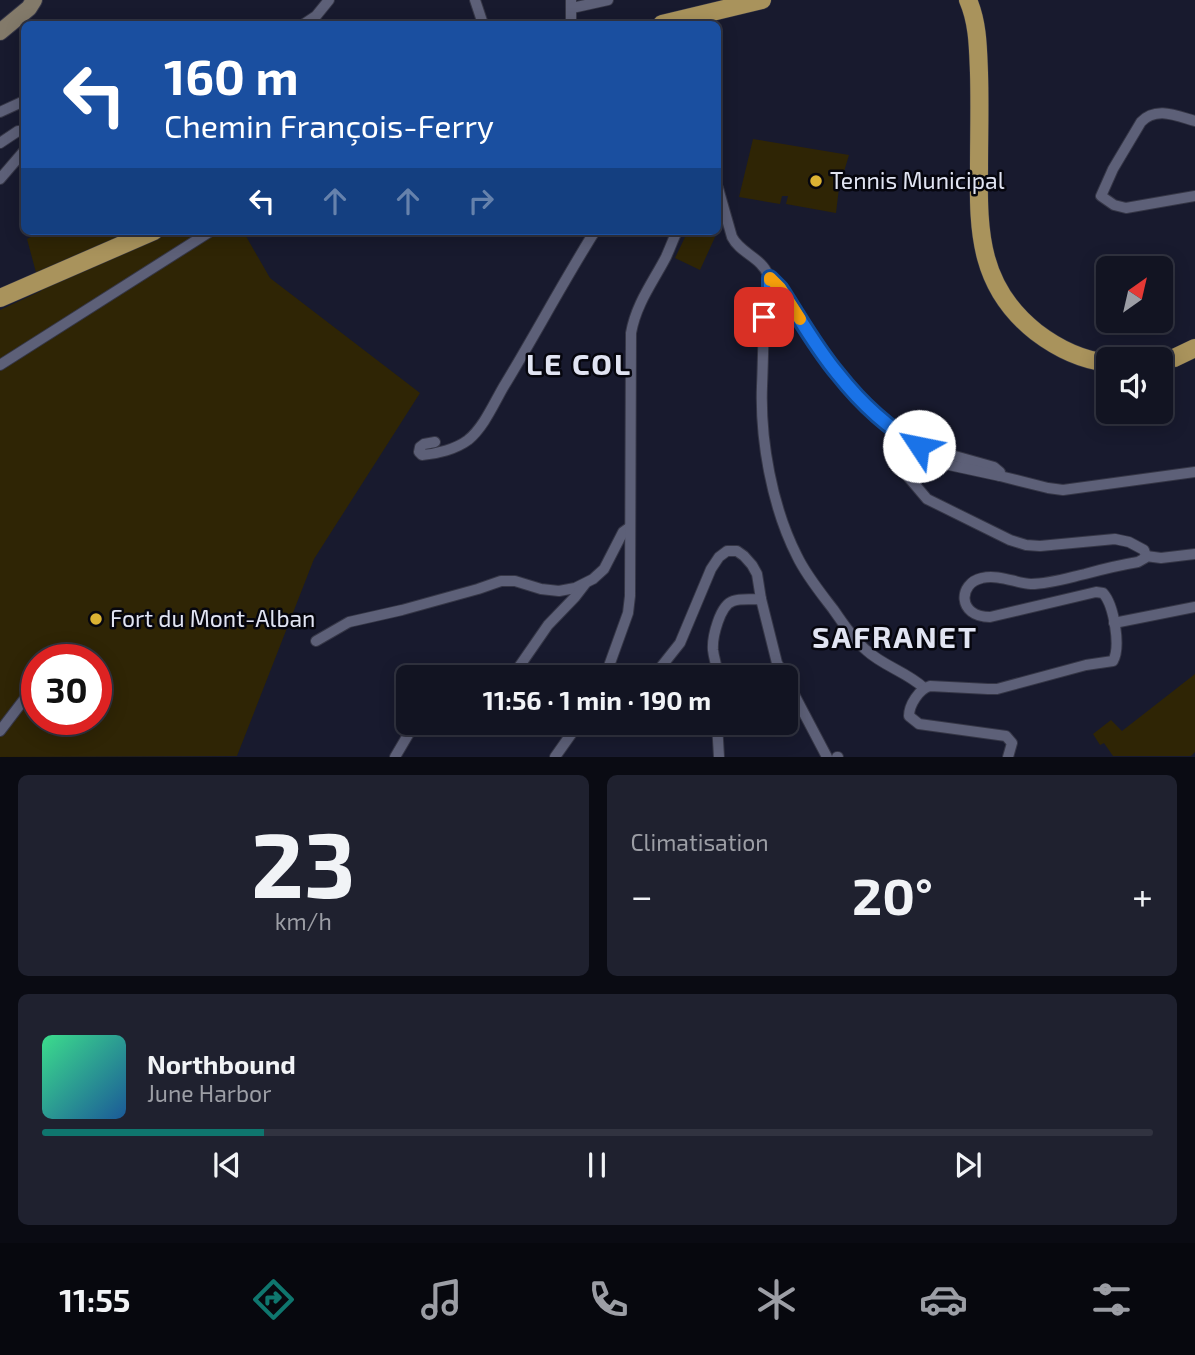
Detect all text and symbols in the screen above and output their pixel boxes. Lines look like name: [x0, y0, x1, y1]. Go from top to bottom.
text: 160 m: [164, 46, 299, 105]
icon: left: [49, 49, 140, 140]
text: Chemin François-Ferry: [164, 106, 494, 144]
place label: Tennis Municipal: [830, 166, 1005, 194]
marker: Tennis Municipal: [808, 173, 824, 189]
icon: left: [243, 182, 281, 220]
icon: ahead: [316, 182, 354, 220]
icon: ahead: [389, 182, 427, 220]
icon: right: [462, 182, 500, 220]
north arrow: [1096, 256, 1172, 332]
map controls: [1096, 256, 1173, 424]
pin: [734, 287, 794, 347]
icon: arrive: [745, 298, 783, 336]
district label: LE COL: [526, 345, 632, 381]
button: sound: [1096, 347, 1173, 424]
position arrow: [882, 409, 956, 483]
place label: Fort du Mont-Alban: [110, 604, 315, 632]
marker: Fort du Mont-Alban: [88, 611, 104, 627]
district label: SAFRANET: [812, 618, 978, 654]
speed limit sign: 30: [21, 644, 112, 735]
text: 11:56 · 1 min · 190 m: [483, 684, 711, 715]
text: 23: [251, 807, 355, 916]
text: Climatisation: [631, 828, 769, 856]
text: 20°: [852, 863, 933, 925]
text: −: [631, 872, 653, 918]
text: +: [1132, 872, 1153, 918]
text: km/h: [275, 907, 332, 935]
text: Northbound: [147, 1048, 296, 1079]
text: June Harbor: [147, 1079, 271, 1107]
icon: previous: [208, 1146, 246, 1184]
icon: pause: [578, 1146, 616, 1184]
icon: next: [949, 1146, 987, 1184]
icon: directions: [249, 1275, 298, 1324]
icon: music: [417, 1275, 466, 1324]
icon: phone: [584, 1275, 633, 1324]
icon: climate: [752, 1275, 801, 1324]
icon: car: [919, 1275, 968, 1324]
icon: filters: [1087, 1275, 1136, 1324]
text: 11:55: [59, 1280, 130, 1318]

